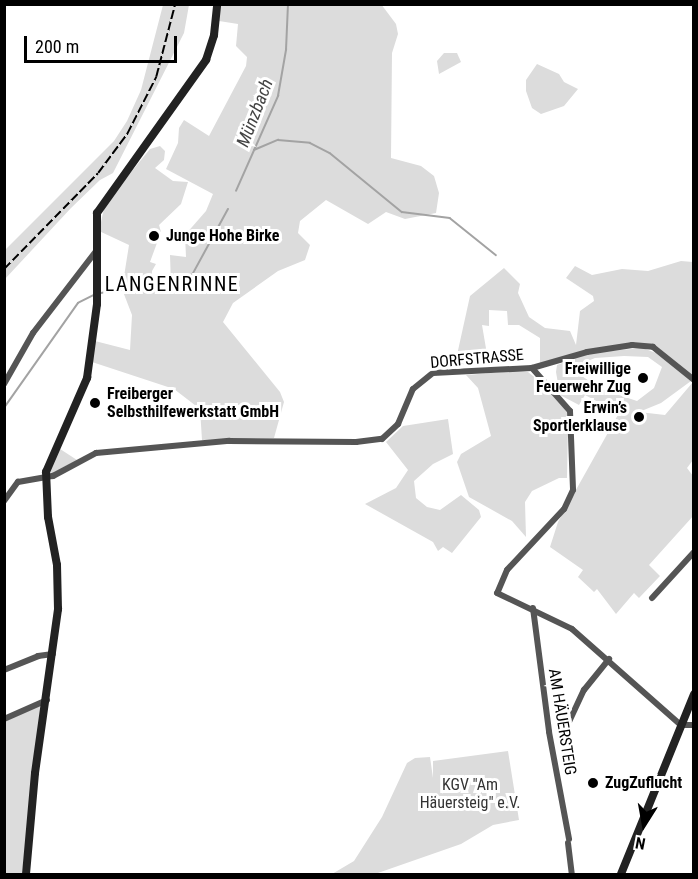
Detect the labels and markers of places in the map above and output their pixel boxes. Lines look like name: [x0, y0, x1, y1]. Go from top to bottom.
place label: Junge Hohe Birke: [166, 226, 279, 246]
marker: Junge Hohe Birke: [147, 229, 161, 243]
place label: Freiwillige Feuerwehr Zug: [536, 359, 631, 397]
marker: Freiwillige Feuerwehr Zug: [636, 371, 650, 385]
place label: Freiberger Selbsthilfewerkstatt GmbH: [107, 384, 279, 422]
marker: Freiberger Selbsthilfewerkstatt GmbH: [88, 396, 102, 410]
place label: Erwin’s Sportlerklause: [533, 398, 627, 436]
marker: Erwin’s Sportlerklause: [632, 410, 646, 424]
place label: ZugZuflucht: [605, 773, 682, 793]
marker: ZugZuflucht: [586, 776, 600, 790]

